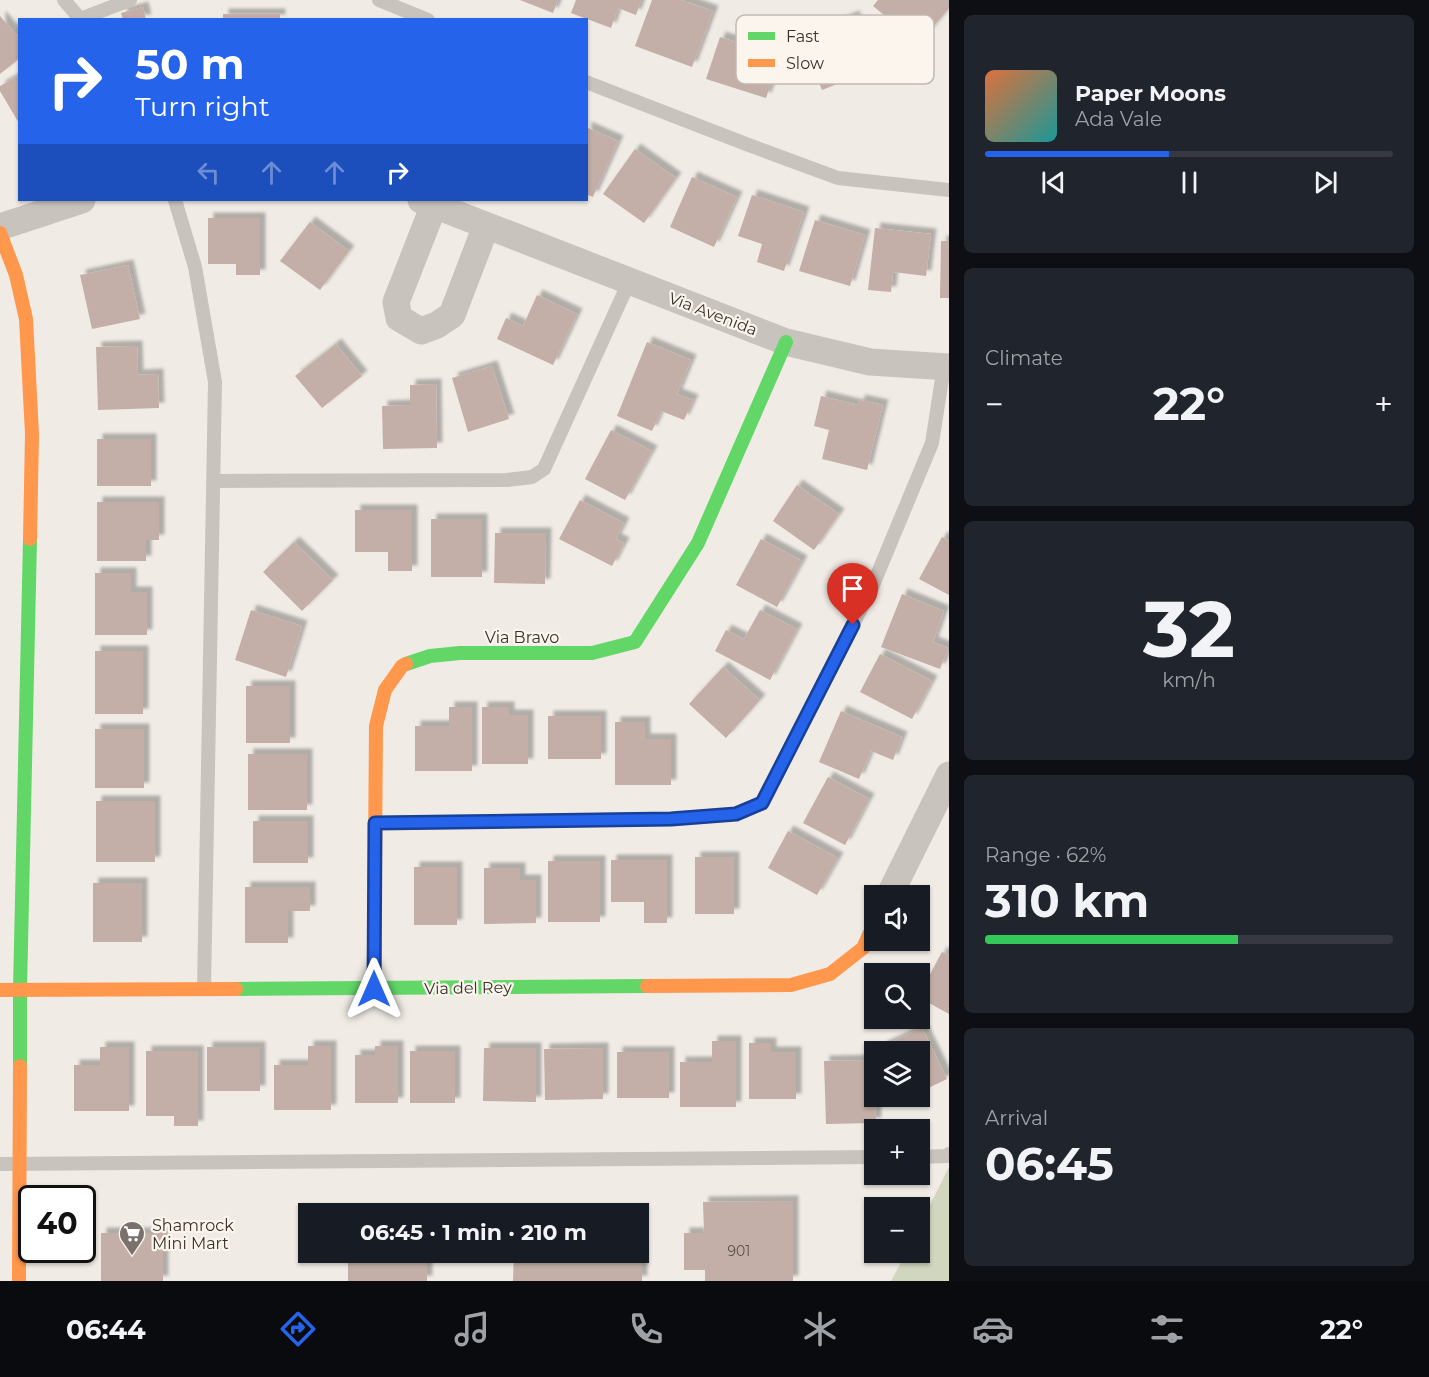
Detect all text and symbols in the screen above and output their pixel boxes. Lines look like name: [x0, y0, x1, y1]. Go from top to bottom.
legend: [736, 15, 934, 84]
text: Fast: [786, 27, 820, 46]
text: 50 m: [135, 38, 244, 90]
icon: right: [36, 42, 114, 120]
text: Slow: [786, 54, 824, 73]
text: Paper Moons: [1075, 80, 1226, 107]
text: Turn right: [135, 90, 270, 123]
text: Ada Vale: [1075, 107, 1162, 131]
icon: left: [192, 156, 225, 189]
icon: ahead: [255, 156, 288, 189]
icon: ahead: [318, 156, 351, 189]
icon: right: [381, 156, 414, 189]
icon: previous: [1037, 166, 1070, 199]
icon: pause: [1173, 166, 1206, 199]
icon: next: [1309, 166, 1342, 199]
street label: Via Avenida: [666, 288, 760, 340]
text: Climate: [985, 346, 1063, 370]
text: 22°: [1153, 376, 1225, 431]
text: −: [985, 384, 1004, 424]
text: +: [1374, 384, 1393, 424]
pin: [827, 563, 878, 625]
icon: arrive: [836, 572, 869, 605]
text: 32: [1143, 581, 1235, 677]
street label: Via Bravo: [485, 628, 559, 647]
text: km/h: [1162, 668, 1216, 692]
text: Range · 62%: [985, 843, 1106, 867]
text: 310 km: [985, 873, 1149, 928]
map controls: [864, 885, 930, 1263]
button: sound: [864, 885, 930, 951]
position arrow: [342, 957, 406, 1021]
button: search: [864, 963, 930, 1029]
street label: Via del Rey: [424, 978, 512, 998]
button: layers: [864, 1041, 930, 1107]
text: Arrival: [985, 1106, 1048, 1130]
button: +: [864, 1119, 930, 1185]
text: 06:45: [985, 1136, 1114, 1191]
speed limit sign: 40: [18, 1185, 96, 1263]
button: −: [864, 1197, 930, 1263]
place label: Shamrock Mini Mart: [152, 1216, 234, 1253]
supermarket icon: Shamrock Mini Mart: [117, 1219, 147, 1257]
text: 06:45 · 1 min · 210 m: [360, 1219, 587, 1246]
house number: 901: [728, 1242, 750, 1260]
icon: directions: [277, 1308, 319, 1350]
icon: music: [451, 1308, 493, 1350]
icon: phone: [625, 1308, 667, 1350]
icon: climate: [799, 1308, 841, 1350]
icon: car: [972, 1308, 1014, 1350]
icon: filters: [1146, 1308, 1188, 1350]
text: 06:44: [66, 1313, 146, 1346]
text: 22°: [1320, 1313, 1363, 1346]

